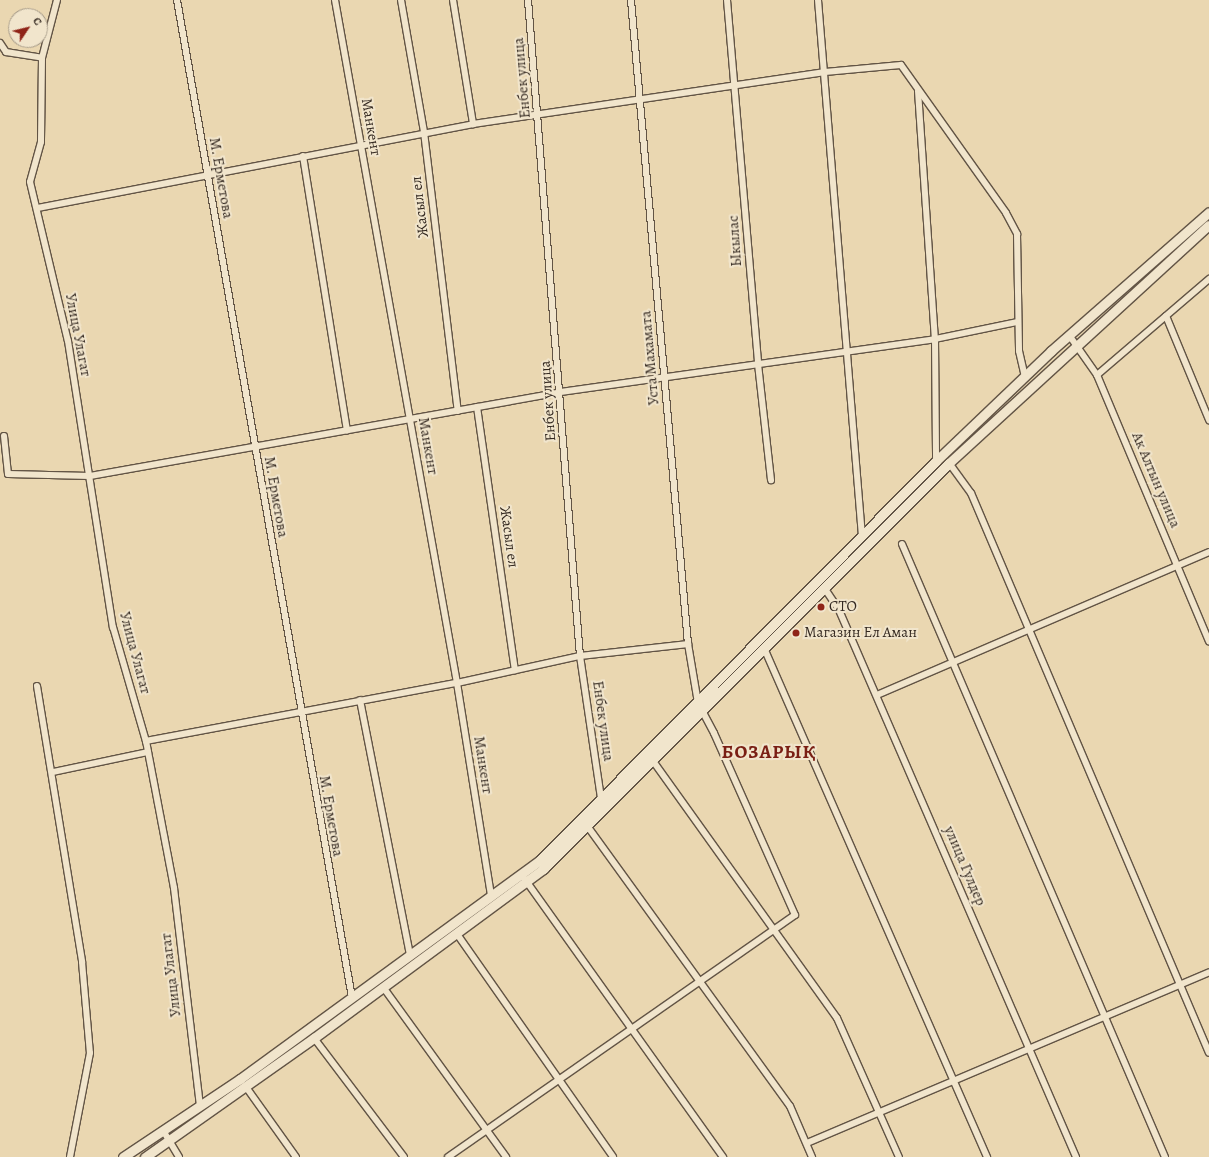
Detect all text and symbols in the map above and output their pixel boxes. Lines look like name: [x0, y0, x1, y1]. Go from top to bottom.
north arrow: [8, 8, 48, 48]
text: С: [29, 14, 46, 28]
street label: Енбек улица: [510, 37, 534, 119]
street label: Манкент: [357, 97, 385, 157]
street label: М. Ерметова: [205, 136, 237, 220]
street label: Жасыл ел: [407, 175, 433, 239]
street label: Ыкылас: [724, 215, 746, 267]
street label: Улица Улагат: [61, 292, 95, 378]
street label: Уста Махамата: [637, 310, 663, 406]
street label: Енбек улица: [536, 360, 560, 442]
street label: Манкент: [414, 416, 442, 476]
street label: Ак Алтын улица: [1128, 429, 1184, 531]
street label: М. Ерметова: [260, 455, 292, 539]
street label: Жасыл ел: [496, 505, 522, 569]
place label: СТО: [829, 598, 857, 616]
marker: СТО: [816, 602, 826, 612]
street label: Улица Улагат: [115, 610, 155, 696]
place label: Магазин Ел Аман: [804, 624, 917, 642]
marker: Магазин Ел Аман: [791, 628, 801, 638]
street label: Енбек улица: [588, 680, 618, 762]
street label: Манкент: [470, 735, 496, 795]
district label: БОЗАРЫҚ: [722, 742, 816, 764]
street label: М. Ерметова: [315, 774, 347, 858]
street label: улица Гулдер: [940, 823, 990, 909]
street label: Улица Улагат: [157, 932, 185, 1018]

